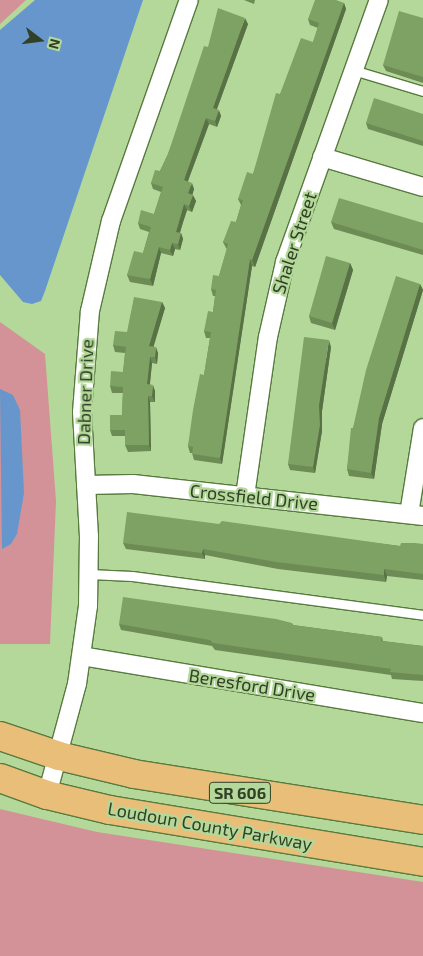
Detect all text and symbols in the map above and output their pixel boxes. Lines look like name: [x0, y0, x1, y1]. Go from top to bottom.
north arrow: [15, 15, 65, 65]
text: N: [45, 37, 64, 51]
street label: Shaler Street: [267, 189, 321, 297]
street label: Dabner Drive: [72, 339, 98, 445]
street label: Crossfield Drive: [189, 480, 319, 514]
street label: Beresford Drive: [187, 664, 317, 706]
road number: SR 606: [209, 780, 271, 806]
street label: Loudoun County Parkway: [106, 797, 314, 855]

